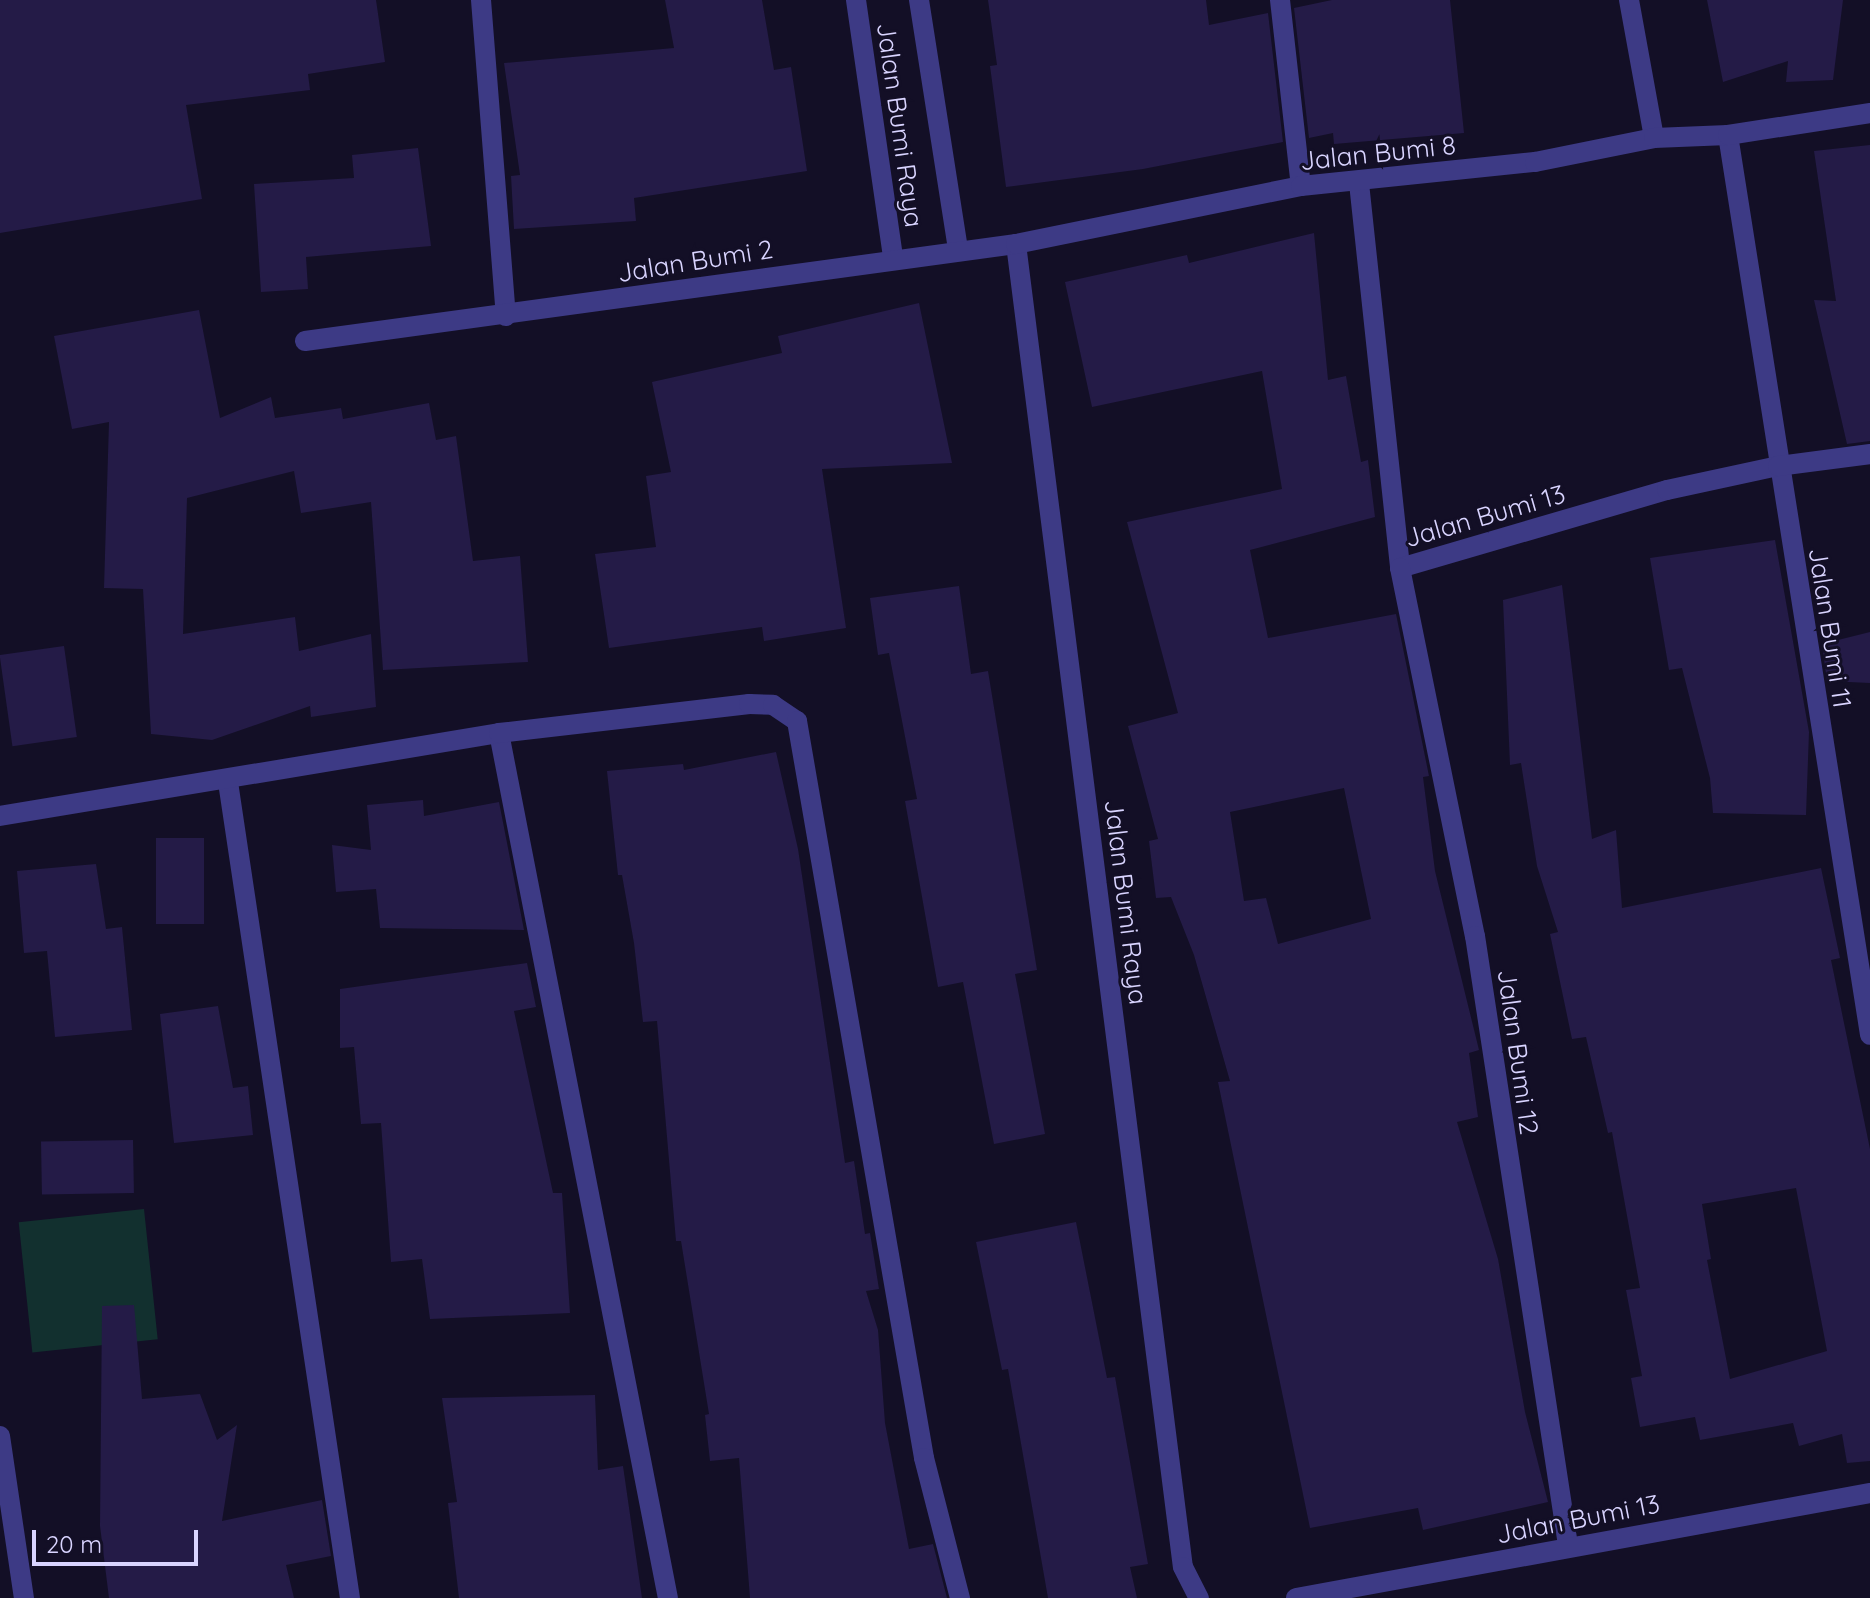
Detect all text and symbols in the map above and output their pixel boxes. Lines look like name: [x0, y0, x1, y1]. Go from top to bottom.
street label: Jalan Bumi Raya: [870, 21, 930, 229]
street label: Jalan Bumi 8: [1298, 129, 1458, 177]
street label: Jalan Bumi 2: [615, 233, 775, 289]
street label: Jalan Bumi 13: [1401, 478, 1569, 554]
street label: Jalan Bumi 11: [1802, 546, 1858, 710]
street label: Jalan Bumi Raya: [1098, 798, 1154, 1006]
street label: Jalan Bumi 12: [1491, 967, 1545, 1137]
street label: Jalan Bumi 13: [1494, 1488, 1662, 1550]
scale bar: [36, 1514, 202, 1564]
text: 20 m: [46, 1529, 102, 1559]

